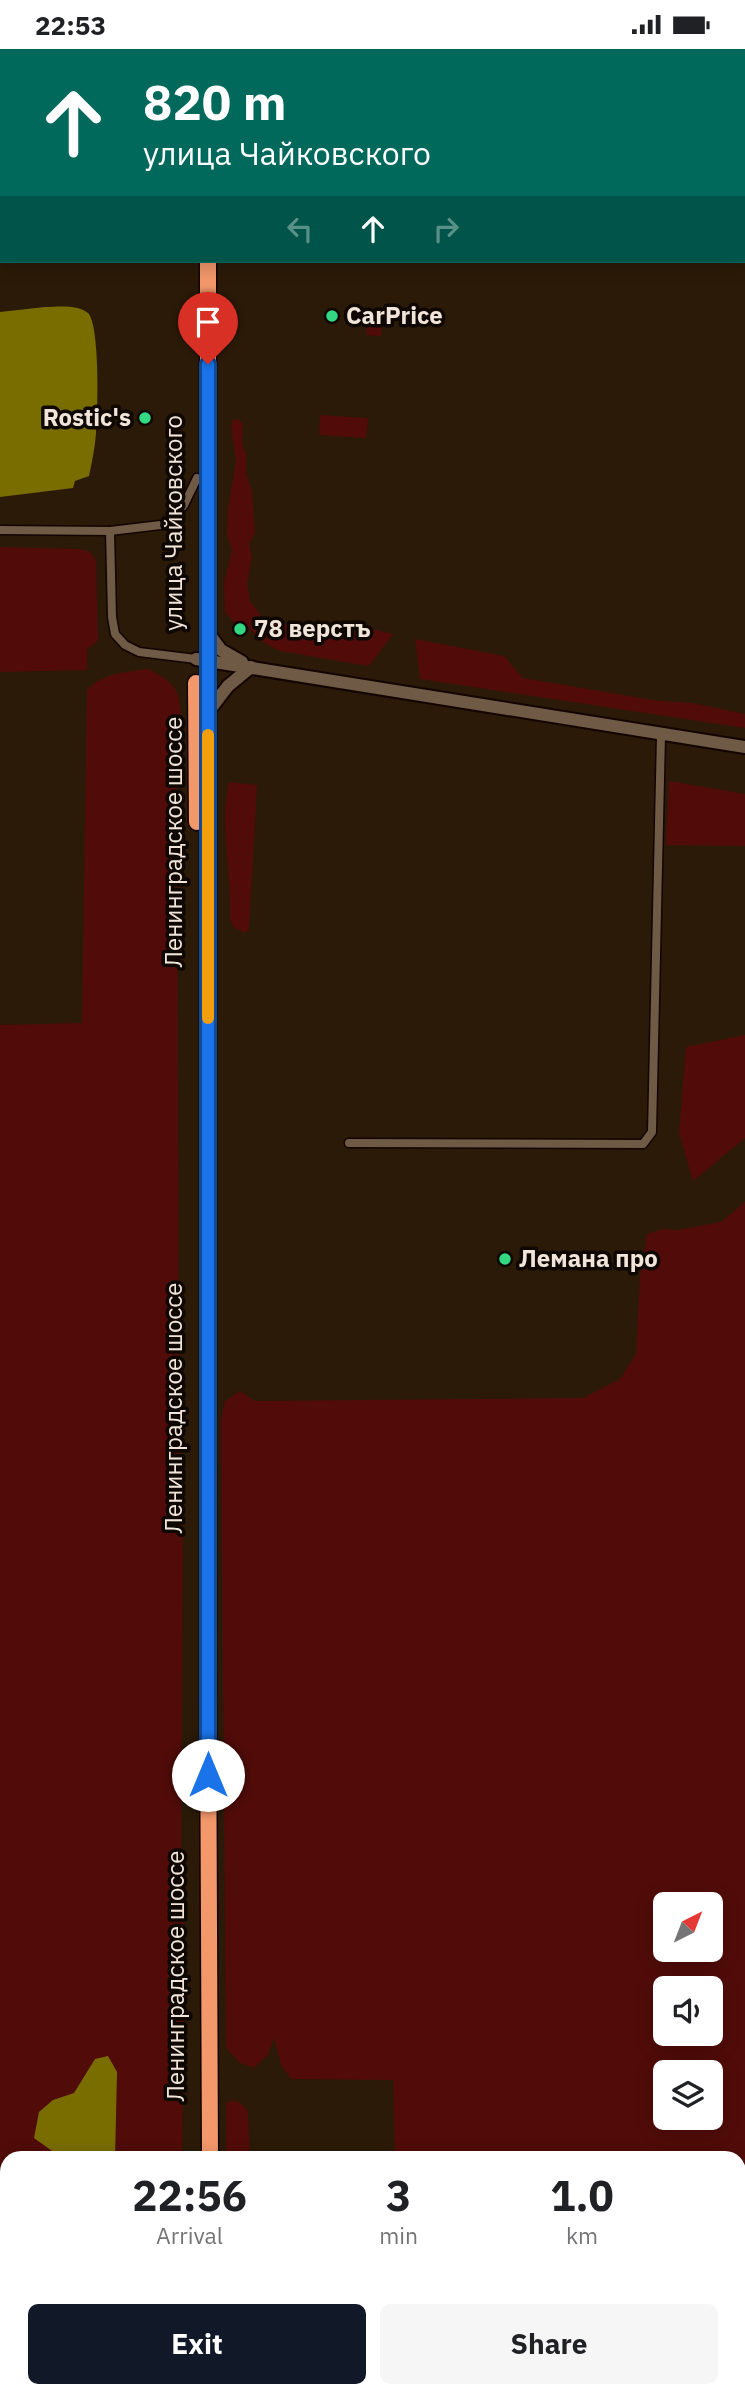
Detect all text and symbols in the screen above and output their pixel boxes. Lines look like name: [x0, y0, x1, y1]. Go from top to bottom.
text: 22:53: [35, 8, 106, 42]
text: 820 m: [143, 70, 287, 133]
icon: ahead: [28, 77, 119, 168]
text: улица Чайковского: [143, 132, 431, 174]
icon: left: [281, 210, 319, 248]
icon: ahead: [354, 210, 392, 248]
icon: right: [427, 210, 465, 248]
pin: [178, 292, 238, 364]
place label: CarPrice: [346, 299, 443, 331]
icon: arrive: [189, 303, 227, 341]
marker: CarPrice: [324, 308, 340, 324]
place label: Rostic's: [43, 401, 131, 433]
marker: Rostic's: [137, 410, 153, 426]
street label: улица Чайковского: [157, 415, 189, 631]
place label: 78 верстъ: [254, 612, 371, 644]
marker: 78 верстъ: [232, 621, 248, 637]
street label: Ленинградское шоссе: [157, 717, 189, 967]
place label: Лемана про: [519, 1242, 658, 1274]
marker: Лемана про: [497, 1251, 513, 1267]
street label: Ленинградское шоссе: [157, 1283, 189, 1533]
position arrow: [171, 1738, 245, 1812]
street label: Ленинградское шоссе: [159, 1851, 191, 2101]
north arrow: [653, 1892, 723, 1962]
map controls: [653, 1892, 723, 2130]
button: sound: [653, 1976, 723, 2046]
button: layers: [653, 2060, 723, 2130]
text: 22:56: [132, 2168, 247, 2223]
text: 3: [386, 2168, 411, 2223]
text: 1.0: [550, 2168, 614, 2223]
text: Arrival: [156, 2220, 223, 2250]
text: min: [379, 2220, 418, 2250]
text: km: [566, 2220, 598, 2250]
button: Exit: [28, 2304, 366, 2384]
button: Share: [380, 2304, 718, 2384]

